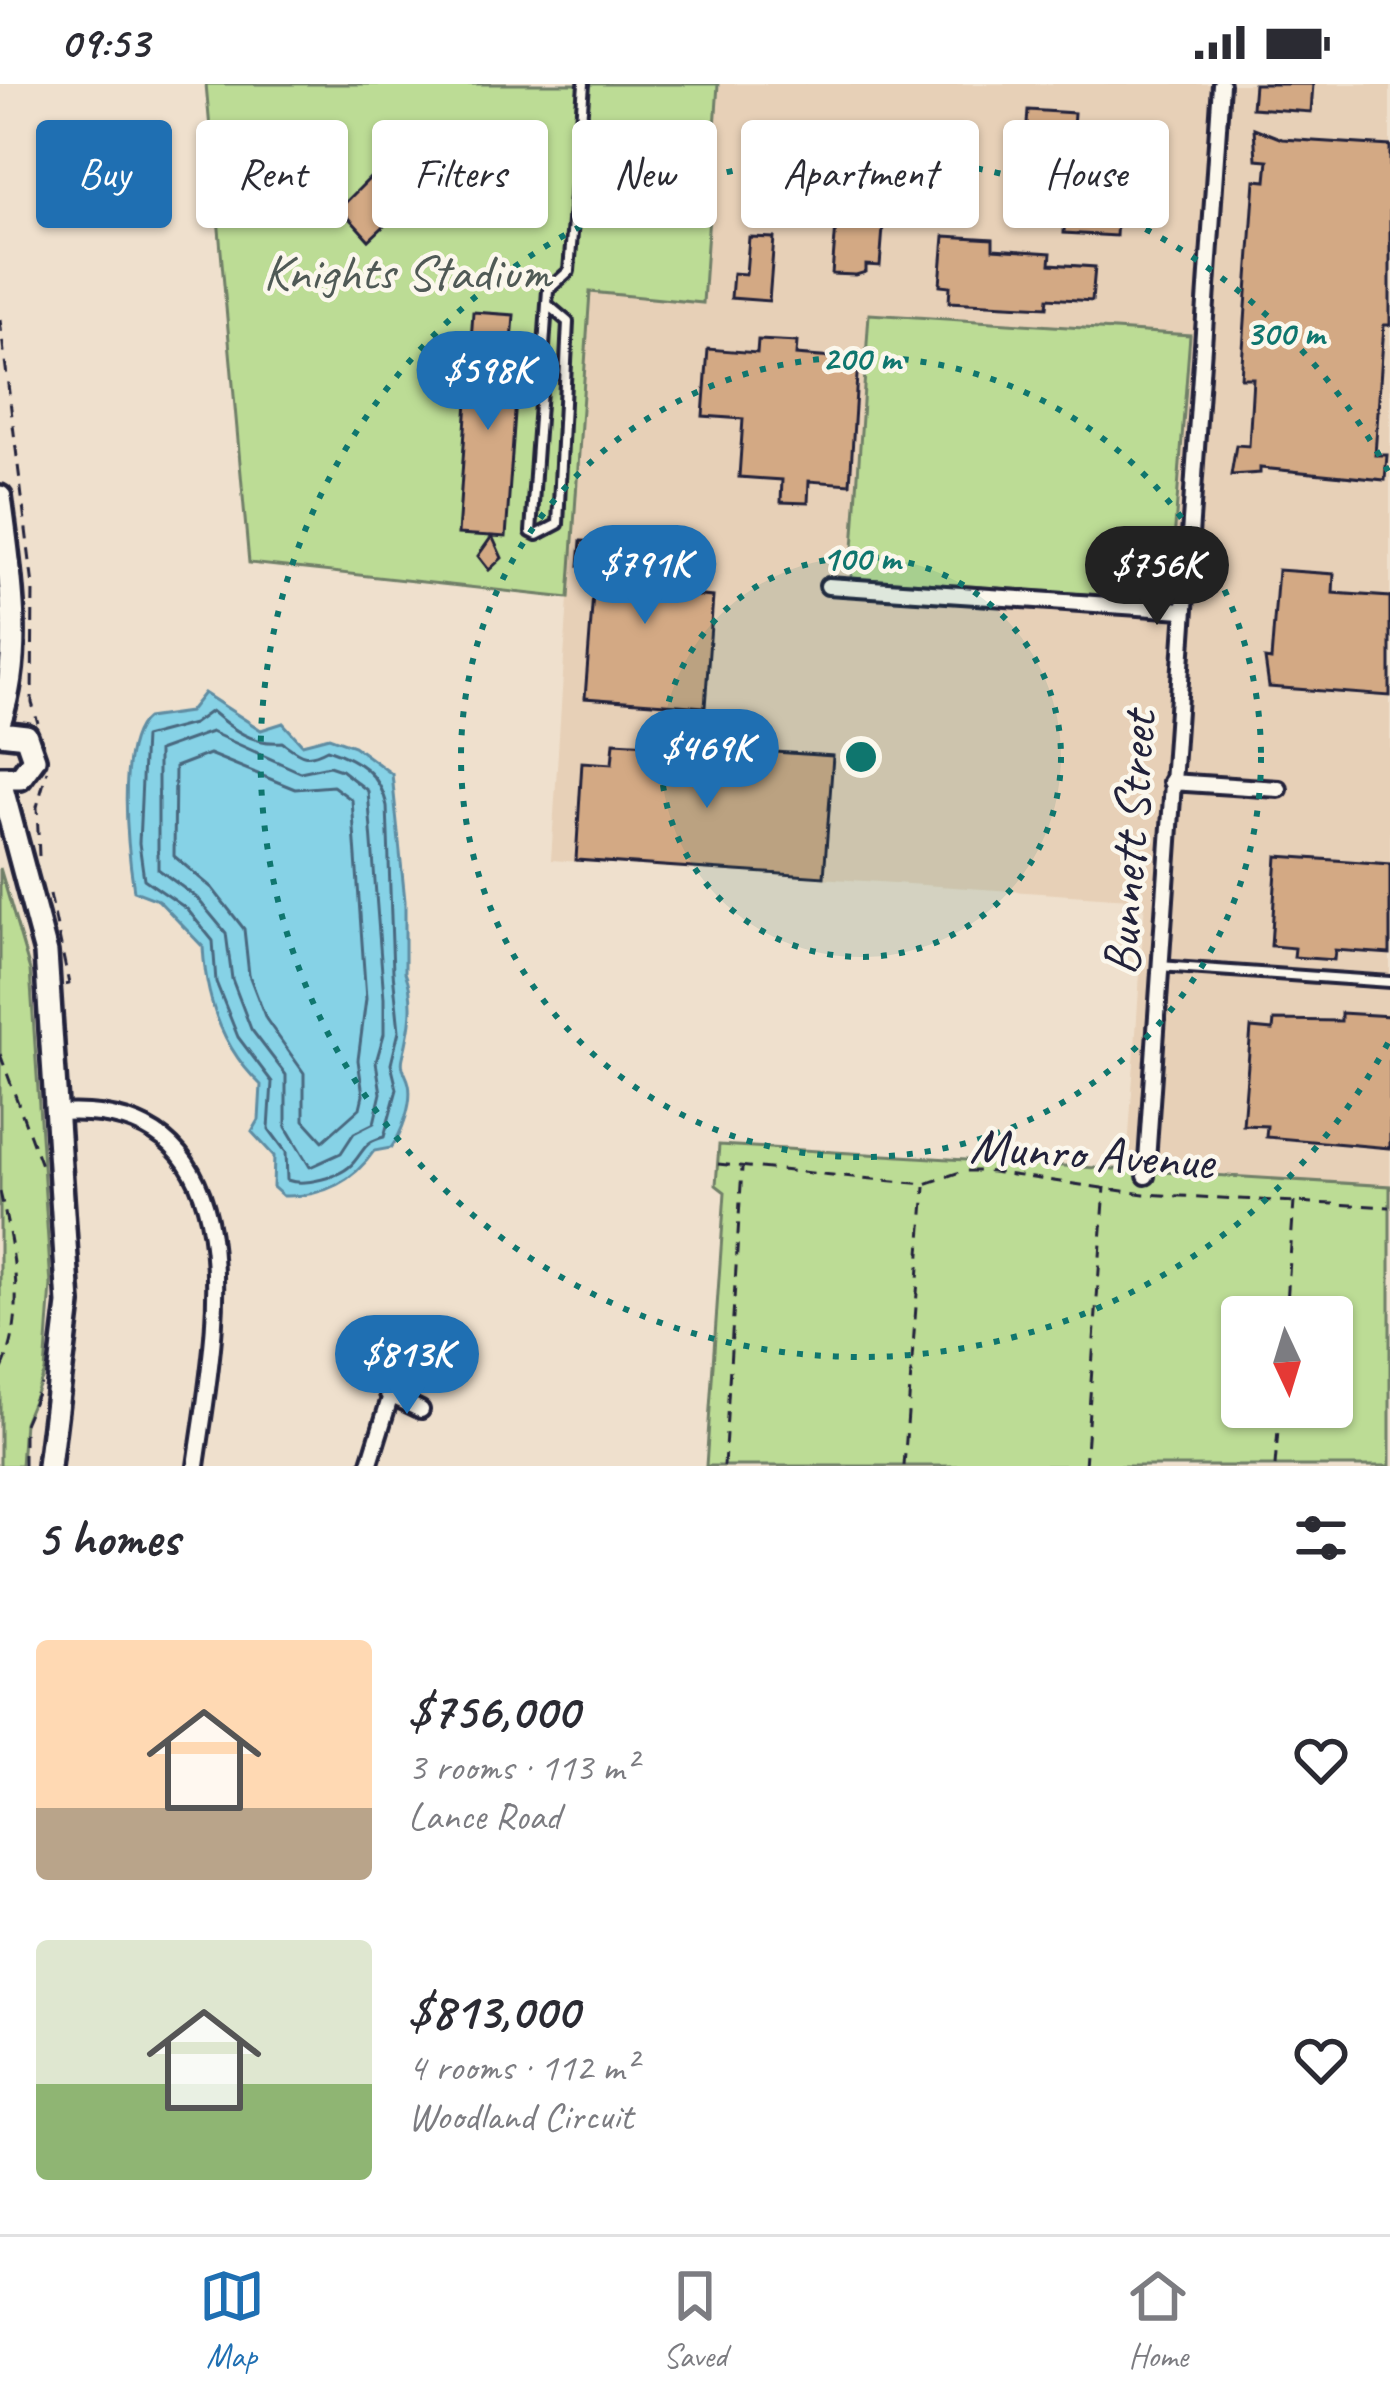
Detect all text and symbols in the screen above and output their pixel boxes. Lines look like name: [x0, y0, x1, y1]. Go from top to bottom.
text: 09:53: [60, 14, 149, 71]
chip: Buy: [36, 120, 172, 228]
chip: Rent: [196, 120, 348, 228]
chip: Filters: [372, 120, 548, 228]
chip: New: [572, 120, 717, 228]
chip: Apartment: [741, 120, 979, 228]
chip: House: [1003, 120, 1169, 228]
park label: Knights Stadium: [263, 240, 553, 304]
text: 300 m: [1246, 310, 1327, 356]
pin: $598K: [404, 331, 572, 433]
text: 200 m: [822, 335, 903, 381]
text: $598K: [444, 345, 532, 394]
pin: $791K: [561, 525, 729, 627]
pin: $756K: [1073, 526, 1241, 628]
text: 100 m: [822, 535, 903, 581]
text: $791K: [600, 539, 690, 588]
text: $756K: [1112, 540, 1202, 589]
street label: Bunnett Street: [1088, 704, 1170, 977]
pin: $469K: [623, 709, 791, 811]
text: $469K: [662, 723, 752, 772]
centre of rings: [840, 736, 882, 778]
street label: Munro Avenue: [968, 1113, 1219, 1194]
north arrow: [1221, 1296, 1353, 1428]
map controls: [1221, 1296, 1353, 1428]
pin: $813K: [323, 1315, 491, 1417]
text: $813K: [362, 1329, 452, 1378]
icon: filters: [1288, 1505, 1354, 1571]
text: 5 homes: [36, 1506, 179, 1570]
text: $756,000: [408, 1679, 579, 1743]
icon: home: [132, 1688, 276, 1832]
icon: heart: [1288, 1727, 1354, 1793]
text: 3 rooms · 113 m²: [408, 1743, 636, 1792]
text: Lance Road: [408, 1792, 561, 1841]
text: $813,000: [408, 1979, 579, 2043]
icon: home: [132, 1988, 276, 2132]
icon: heart: [1288, 2027, 1354, 2093]
text: 4 rooms · 112 m²: [408, 2043, 636, 2092]
text: Woodland Circuit: [408, 2092, 633, 2141]
tab: Map: [199, 2263, 265, 2377]
tab: Saved: [662, 2263, 728, 2377]
tab: Home: [1125, 2263, 1191, 2377]

